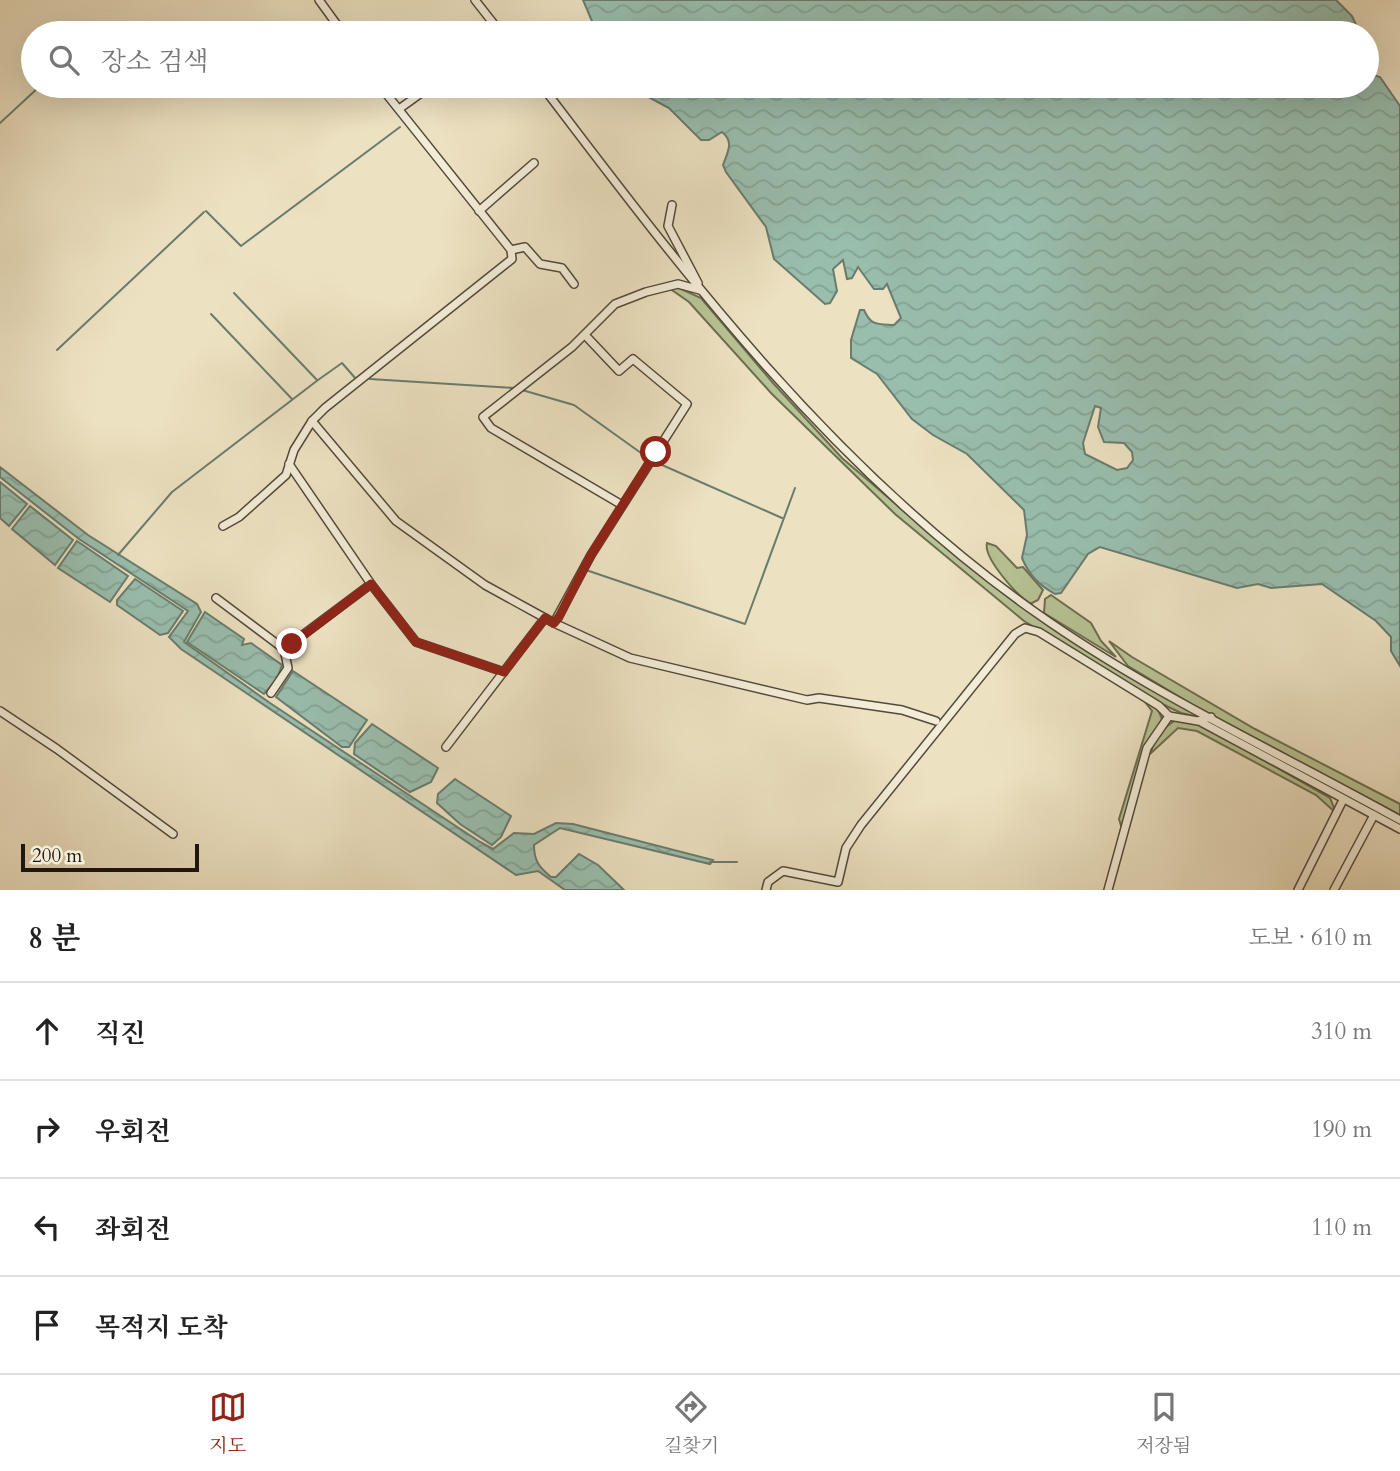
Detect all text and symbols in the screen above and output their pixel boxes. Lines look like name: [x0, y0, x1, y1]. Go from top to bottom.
search box: [21, 21, 1379, 98]
icon: search: [45, 41, 83, 79]
text: 장소 검색: [101, 44, 208, 79]
route start: [640, 436, 671, 467]
route end: [276, 628, 307, 659]
scale bar: [21, 841, 200, 873]
text: 200 m: [32, 843, 82, 869]
text: 8 분: [28, 918, 80, 959]
text: 도보 · 610 m: [1248, 922, 1372, 953]
icon: ahead: [28, 1012, 66, 1050]
text: 직진: [95, 1016, 145, 1051]
text: 310 m: [1311, 1016, 1372, 1047]
icon: right: [28, 1110, 66, 1148]
text: 우회전: [95, 1114, 170, 1149]
text: 190 m: [1311, 1114, 1372, 1145]
icon: left: [28, 1208, 66, 1246]
text: 좌회전: [95, 1212, 170, 1247]
text: 110 m: [1311, 1212, 1372, 1243]
icon: arrive: [28, 1306, 66, 1344]
text: 목적지 도착: [95, 1310, 228, 1345]
tab: 지도: [209, 1388, 247, 1459]
tab: 길찾기: [664, 1388, 719, 1459]
tab: 저장됨: [1136, 1388, 1191, 1459]

